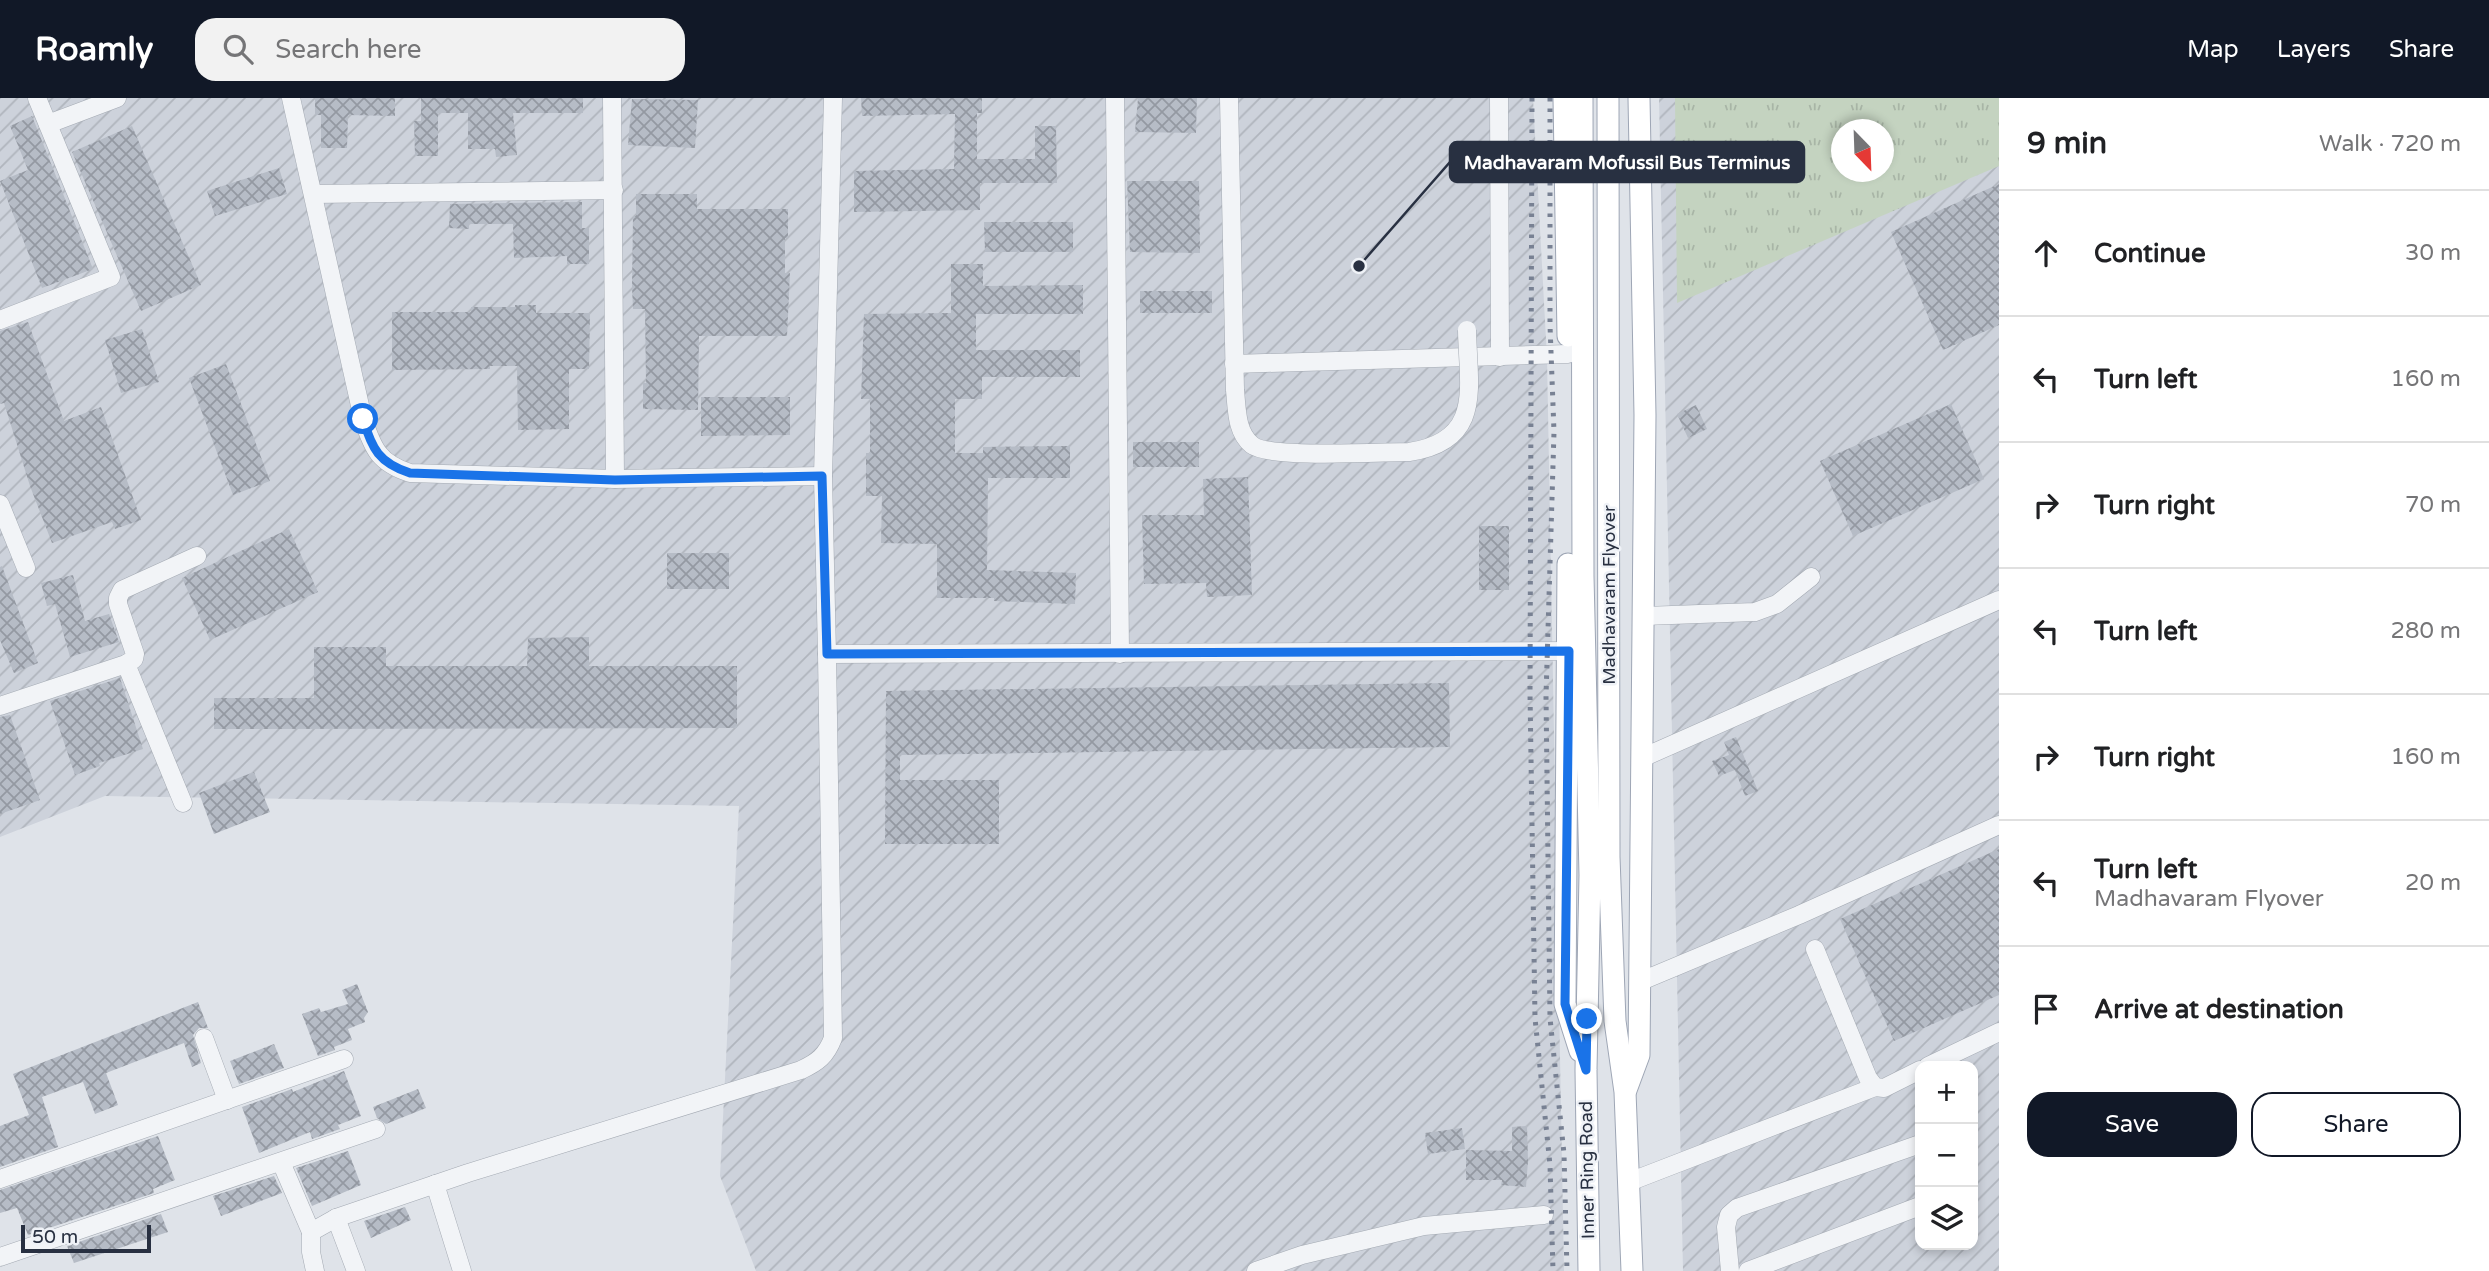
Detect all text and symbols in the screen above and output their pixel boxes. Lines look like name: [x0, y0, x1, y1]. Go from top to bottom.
search box: [195, 18, 685, 81]
text: Roamly: [35, 30, 153, 69]
icon: search: [219, 30, 257, 68]
text: Search here: [275, 34, 422, 65]
text: Map: [2187, 35, 2239, 64]
text: Layers: [2277, 35, 2351, 64]
text: Share: [2389, 35, 2454, 64]
north arrow: [1831, 119, 1894, 182]
text: 9 min: [2027, 125, 2107, 162]
text: Walk · 720 m: [2319, 130, 2461, 158]
callout: Madhavaram Mofussil Bus Terminus: [1450, 142, 1804, 182]
text: Madhavaram Mofussil Bus Terminus: [1464, 152, 1790, 174]
icon: ahead: [2027, 234, 2065, 272]
text: Continue: [2094, 238, 2206, 269]
text: 30 m: [2405, 239, 2461, 267]
icon: left: [2027, 360, 2065, 398]
text: Turn left: [2094, 364, 2197, 395]
text: 160 m: [2391, 365, 2461, 393]
route start: [347, 403, 378, 434]
icon: right: [2027, 486, 2065, 524]
text: Turn right: [2094, 490, 2215, 521]
text: 70 m: [2405, 491, 2461, 519]
street label: Madhavaram Flyover: [1598, 505, 1620, 685]
icon: left: [2027, 612, 2065, 650]
text: Turn left: [2094, 616, 2197, 647]
text: 280 m: [2391, 617, 2461, 645]
icon: right: [2027, 738, 2065, 776]
text: Turn right: [2094, 742, 2215, 773]
text: 160 m: [2391, 743, 2461, 771]
text: Turn left: [2094, 854, 2197, 885]
icon: left: [2027, 864, 2065, 902]
text: 20 m: [2405, 869, 2461, 897]
text: Madhavaram Flyover: [2094, 885, 2324, 913]
icon: arrive: [2027, 990, 2065, 1028]
text: Arrive at destination: [2094, 994, 2344, 1025]
route end: [1571, 1003, 1602, 1034]
map controls: [1915, 1061, 1978, 1250]
button: +: [1915, 1061, 1978, 1124]
button: Save: [2027, 1092, 2237, 1157]
button: Share: [2251, 1092, 2461, 1157]
street label: Inner Ring Road: [1575, 1101, 1599, 1239]
button: −: [1915, 1124, 1978, 1187]
button: layers: [1915, 1187, 1978, 1250]
scale bar: [21, 1222, 150, 1254]
text: 50 m: [32, 1226, 78, 1248]

